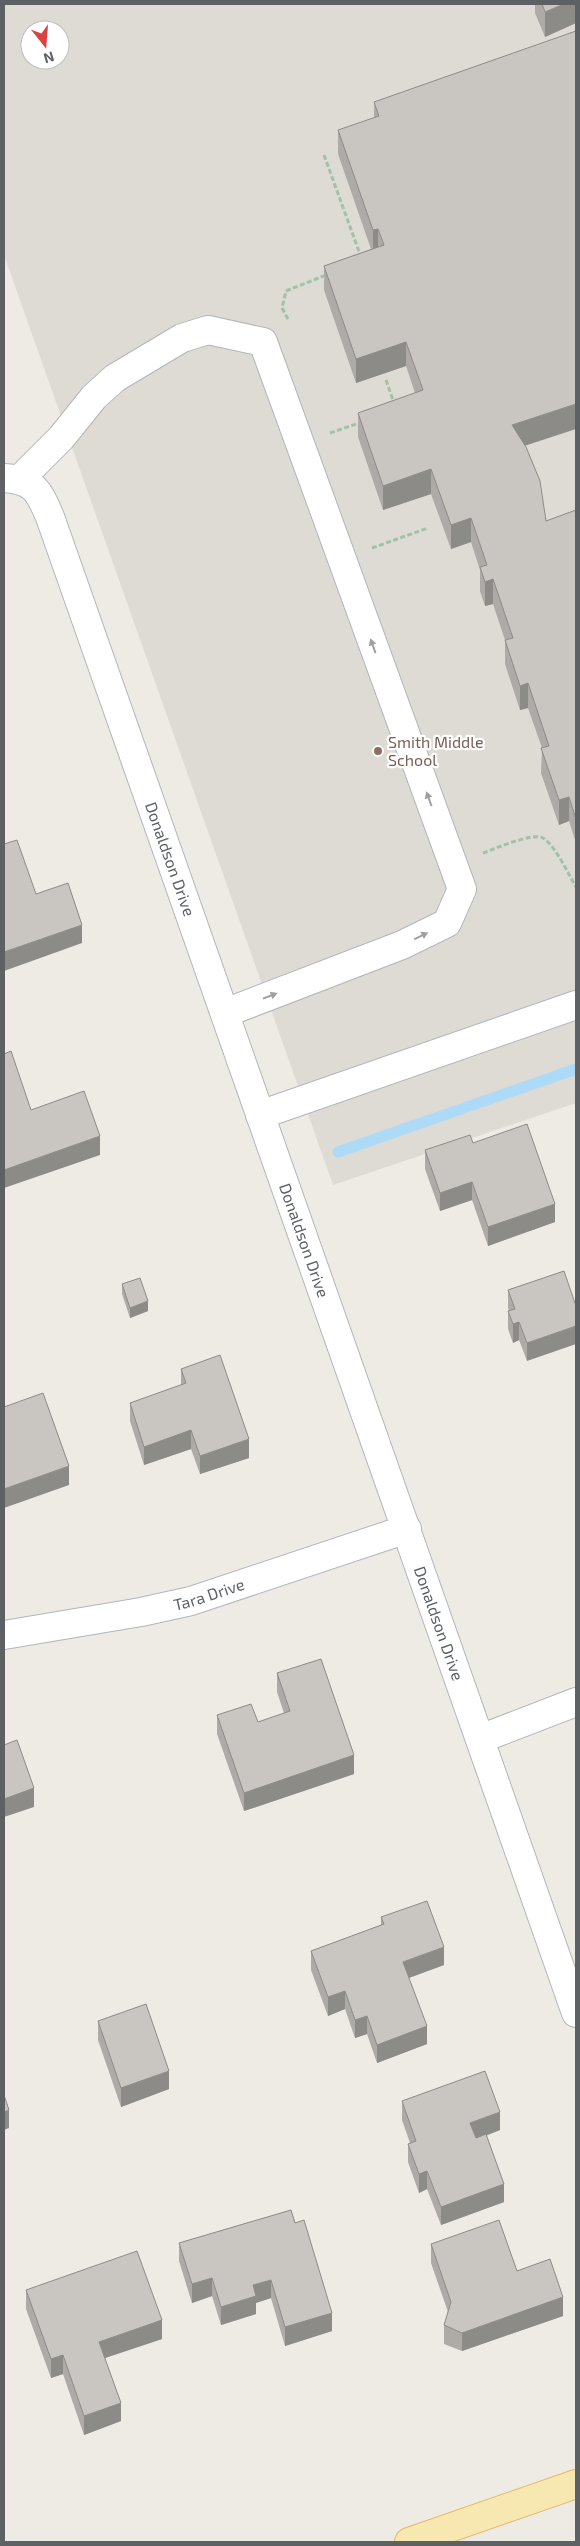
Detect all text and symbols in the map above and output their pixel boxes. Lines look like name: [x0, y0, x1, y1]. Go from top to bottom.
north arrow: [20, 20, 70, 70]
text: N: [42, 48, 56, 68]
one-way arrow: [369, 638, 377, 653]
place label: Smith Middle School: [388, 732, 484, 769]
marker: Smith Middle School: [372, 745, 384, 757]
one-way arrow: [425, 791, 432, 806]
street label: Donaldson Drive: [142, 799, 200, 919]
one-way arrow: [414, 932, 428, 940]
one-way arrow: [263, 992, 278, 999]
street label: Donaldson Drive: [276, 1180, 334, 1300]
street label: Donaldson Drive: [411, 1563, 468, 1683]
street label: Tara Drive: [171, 1574, 247, 1614]

